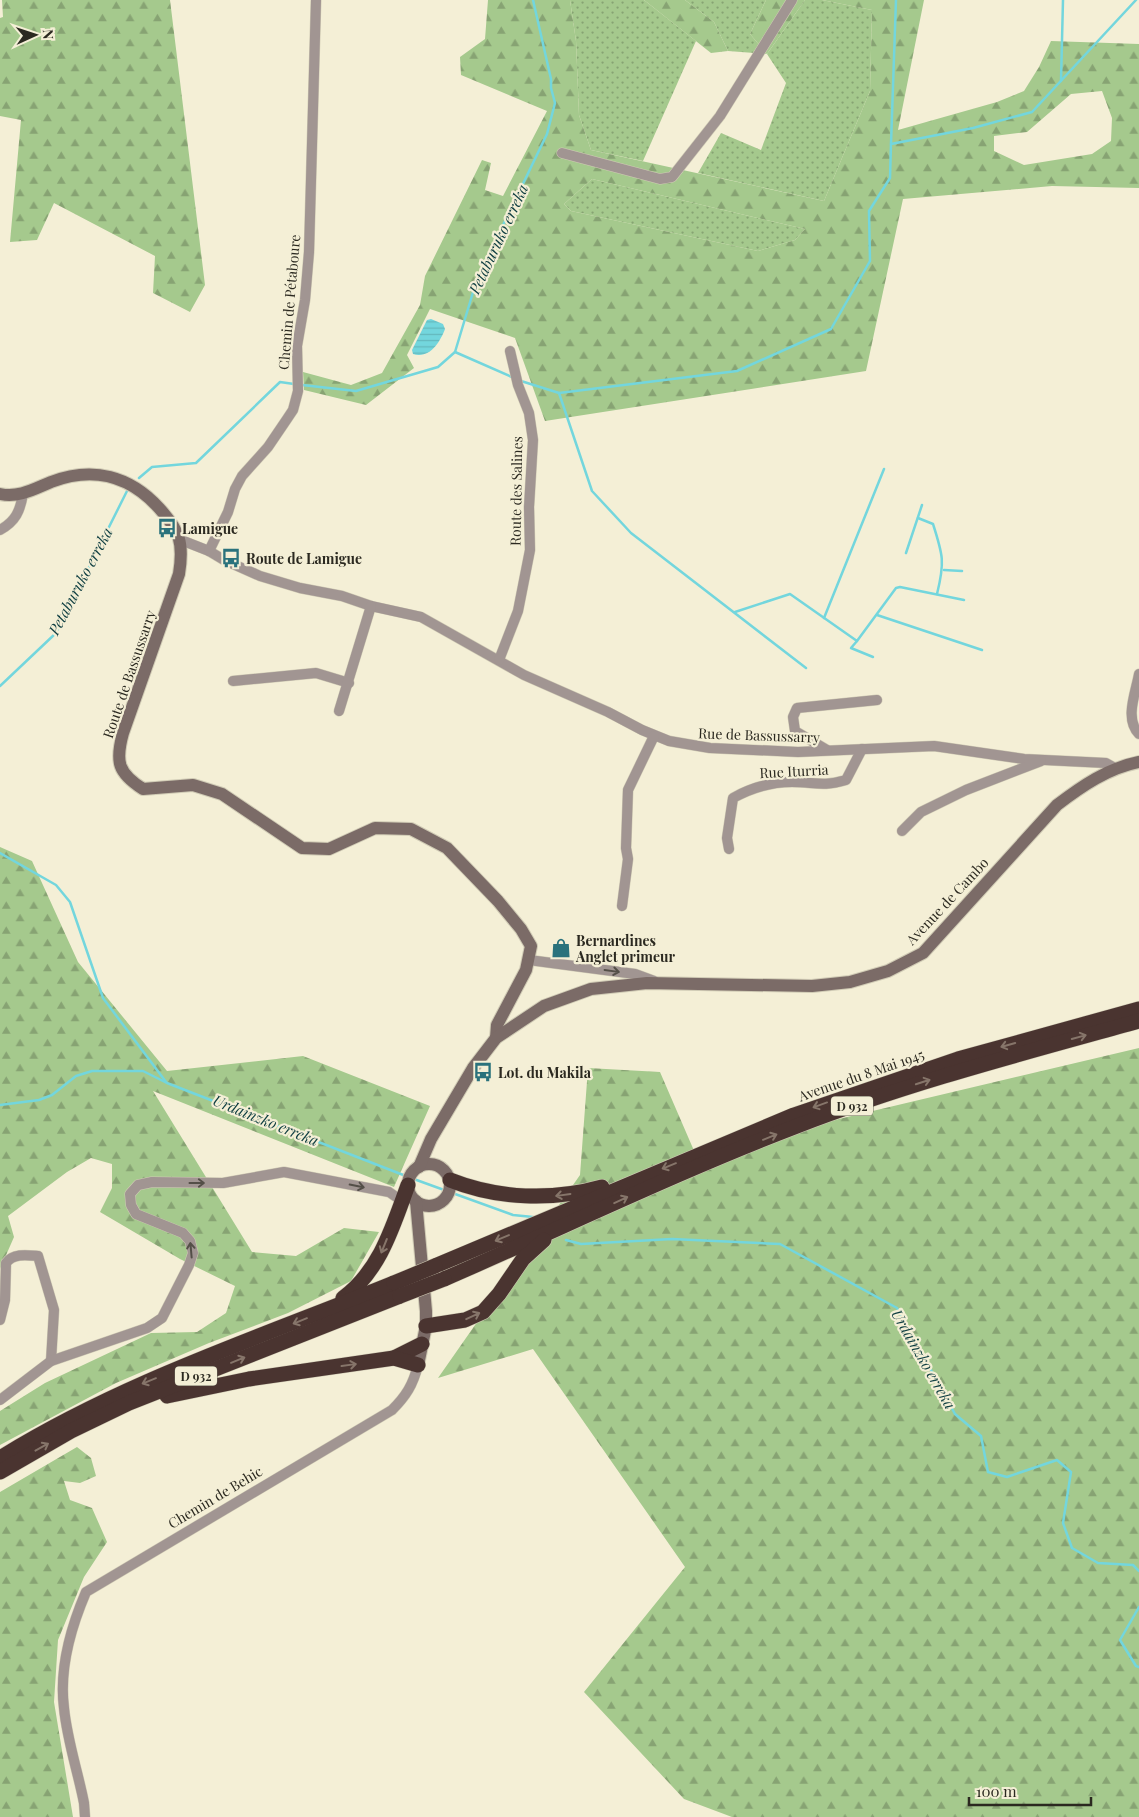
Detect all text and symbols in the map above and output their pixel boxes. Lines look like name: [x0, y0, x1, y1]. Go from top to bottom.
north arrow: [10, 10, 60, 60]
text: N: [39, 29, 58, 40]
water label: Petaburuko erreka: [463, 181, 532, 298]
street label: Chemin de Pétaboure: [274, 234, 304, 370]
street label: Route des Salines: [506, 436, 526, 546]
bus stop icon: Lamigue: [156, 517, 178, 539]
place label: Lamigue: [182, 519, 238, 538]
water label: Petaburuko erreka: [43, 524, 117, 639]
bus stop icon: Route de Lamigue: [220, 547, 242, 569]
place label: Route de Lamigue: [246, 549, 362, 568]
street label: Route de Bassussarry: [98, 607, 160, 741]
street label: Rue de Bassussarry: [698, 723, 820, 747]
street label: Rue Iturria: [759, 760, 829, 782]
street label: Avenue de Cambo: [901, 853, 993, 950]
place label: Bernardines Anglet primeur: [575, 931, 676, 966]
shop icon: Bernardines Anglet primeur: [550, 937, 572, 959]
one-way arrow: [604, 966, 620, 976]
one-way arrow: [1071, 1032, 1087, 1042]
one-way arrow: [1000, 1041, 1016, 1050]
street label: Avenue du 8 Mai 1945: [795, 1044, 927, 1106]
bus stop icon: Lot. du Makila: [472, 1061, 494, 1083]
place label: Lot. du Makila: [498, 1063, 592, 1082]
one-way arrow: [915, 1077, 931, 1087]
water label: Urdainzko erreka: [210, 1090, 322, 1150]
road number: D 932: [831, 1096, 873, 1116]
one-way arrow: [812, 1101, 828, 1111]
one-way arrow: [762, 1132, 777, 1141]
one-way arrow: [662, 1162, 677, 1171]
one-way arrow: [188, 1178, 204, 1188]
one-way arrow: [348, 1181, 364, 1191]
one-way arrow: [555, 1190, 571, 1200]
one-way arrow: [613, 1195, 628, 1205]
one-way arrow: [494, 1234, 509, 1243]
one-way arrow: [379, 1238, 388, 1253]
one-way arrow: [186, 1242, 195, 1258]
water label: Urdainzko erreka: [887, 1306, 961, 1413]
one-way arrow: [465, 1311, 480, 1321]
one-way arrow: [293, 1317, 308, 1326]
one-way arrow: [230, 1355, 245, 1364]
one-way arrow: [341, 1360, 357, 1370]
road number: D 932: [175, 1366, 217, 1385]
one-way arrow: [142, 1377, 157, 1387]
one-way arrow: [34, 1442, 49, 1451]
street label: Chemin de Behic: [164, 1461, 266, 1533]
scale bar: [969, 1774, 1092, 1806]
text: 100 m: [976, 1781, 1017, 1801]

